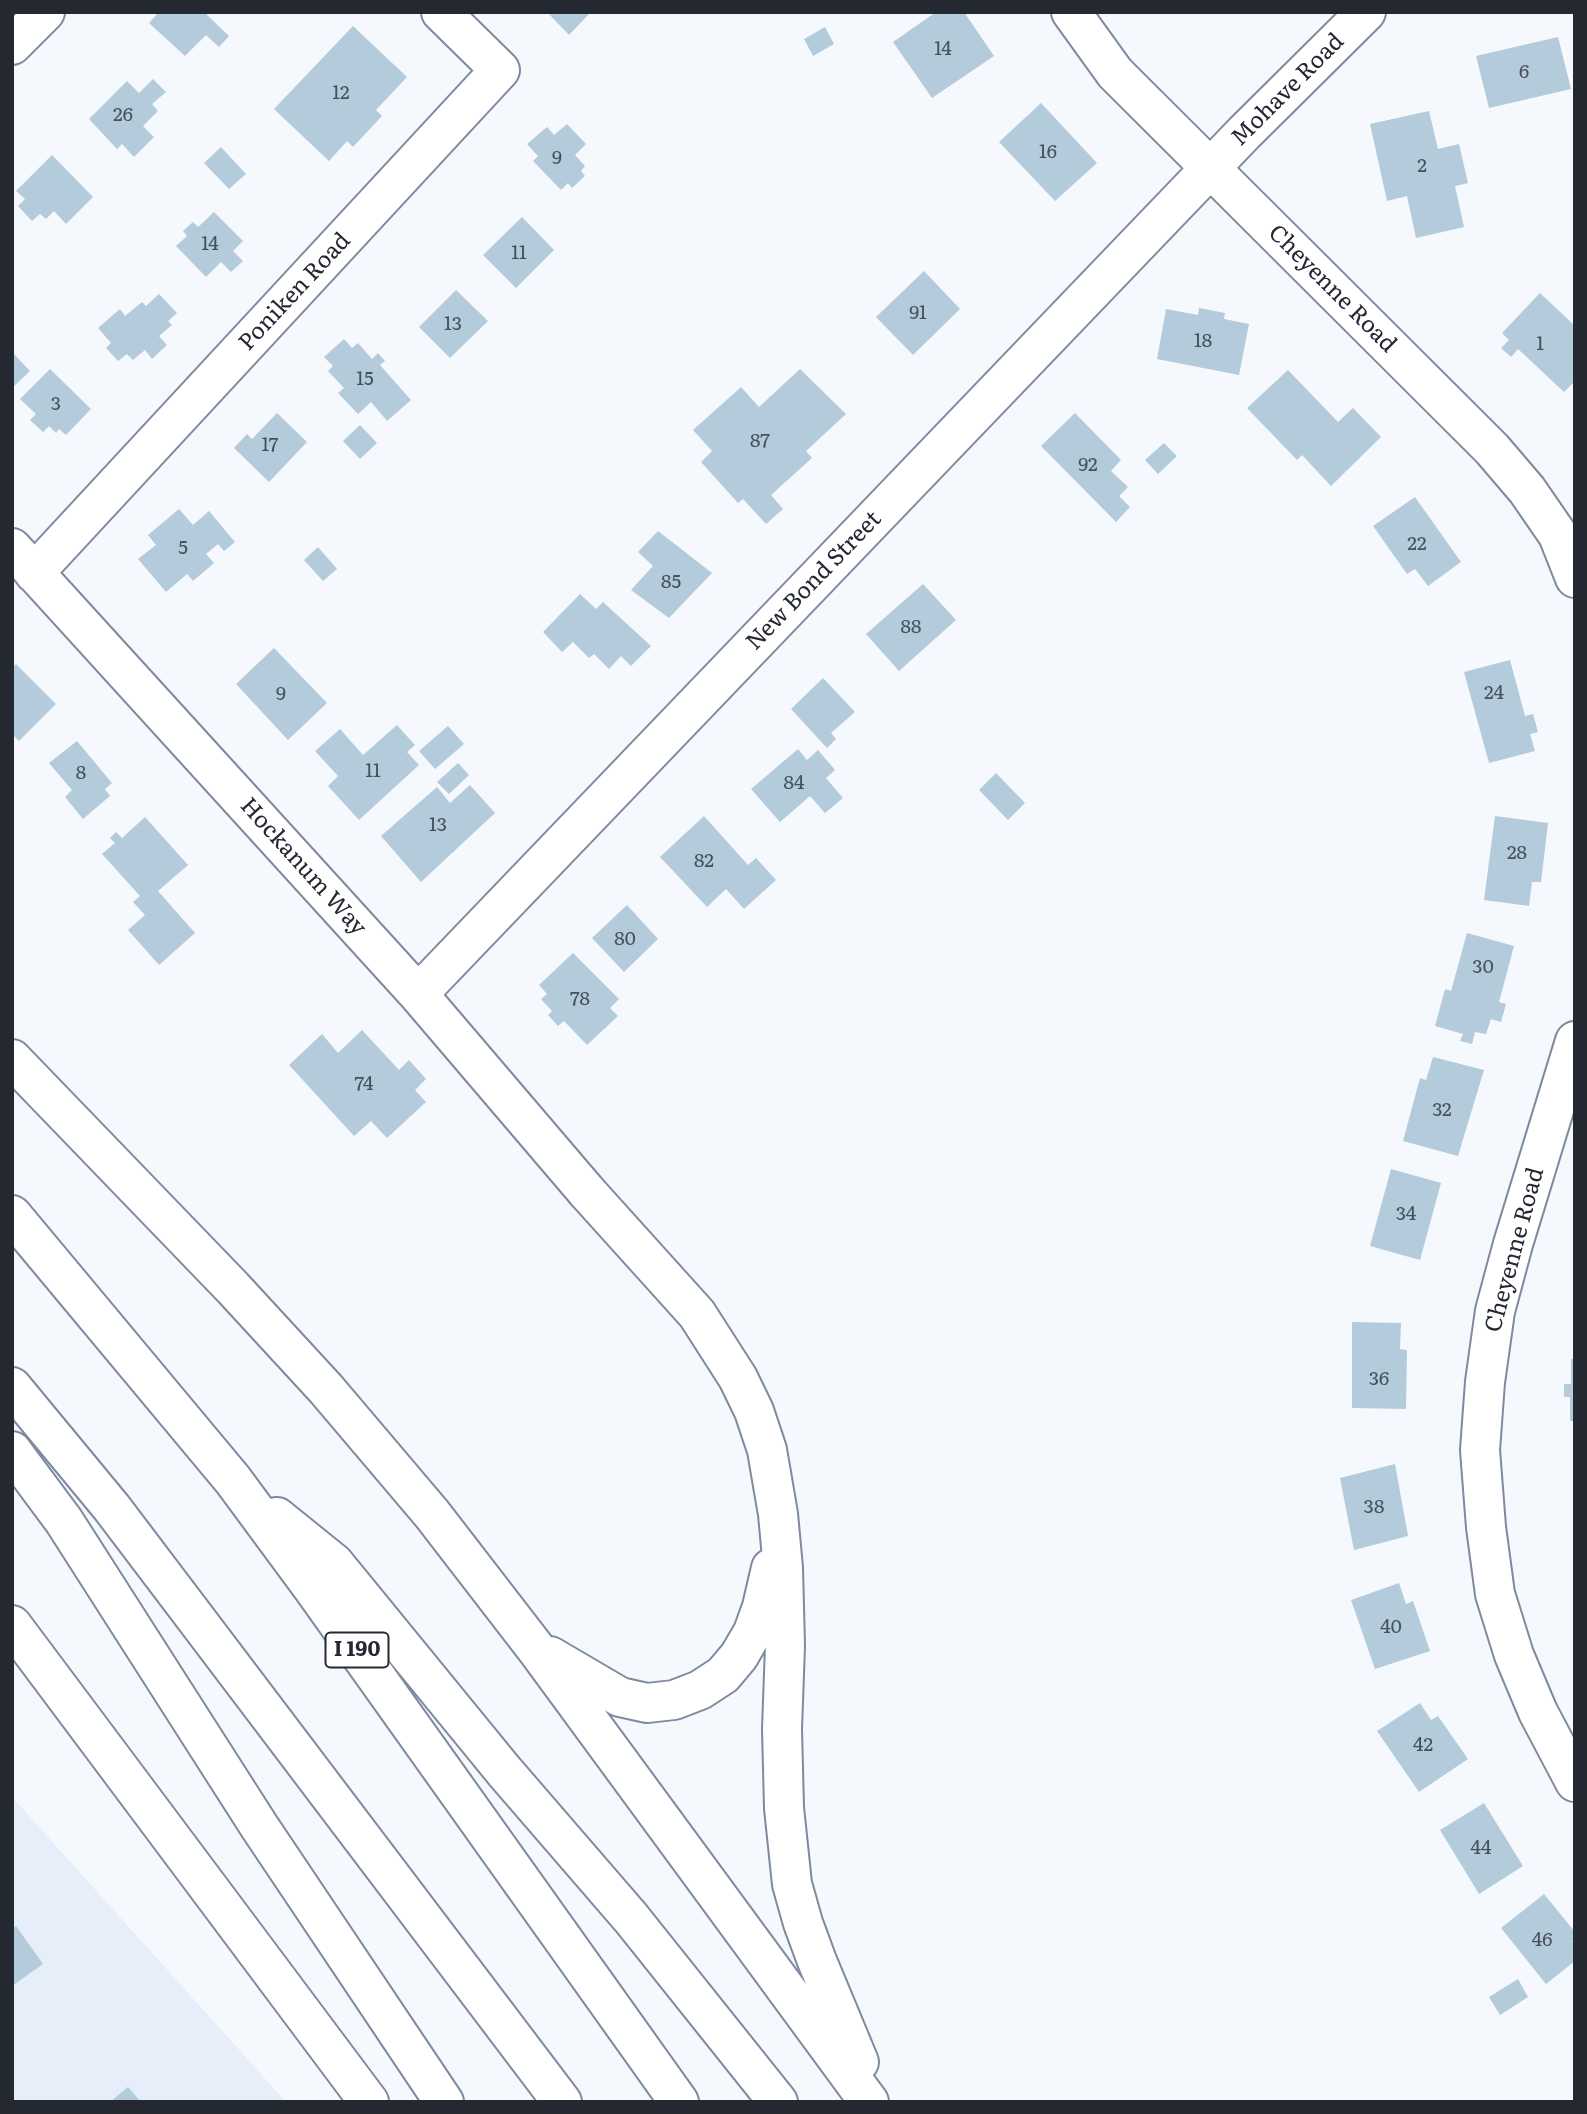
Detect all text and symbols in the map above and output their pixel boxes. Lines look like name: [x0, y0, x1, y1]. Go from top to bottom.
street label: Mohave Road: [1226, 28, 1350, 152]
house number: 14: [934, 38, 952, 60]
house number: 6: [1519, 61, 1529, 83]
house number: 12: [332, 82, 350, 104]
house number: 26: [113, 104, 133, 126]
house number: 16: [1039, 141, 1057, 163]
house number: 9: [552, 147, 562, 169]
house number: 2: [1417, 155, 1427, 177]
street label: Cheyenne Road: [1262, 219, 1402, 359]
street label: Poniken Road: [233, 227, 357, 357]
house number: 14: [201, 233, 219, 255]
house number: 11: [511, 242, 527, 264]
house number: 91: [909, 302, 927, 324]
house number: 13: [444, 313, 462, 335]
house number: 18: [1194, 330, 1212, 352]
house number: 1: [1536, 333, 1544, 355]
house number: 15: [356, 368, 374, 390]
house number: 3: [51, 393, 61, 415]
house number: 87: [750, 430, 770, 452]
house number: 17: [262, 434, 278, 456]
house number: 92: [1078, 454, 1098, 476]
street label: New Bond Street: [741, 506, 887, 656]
house number: 22: [1407, 533, 1427, 555]
house number: 5: [178, 537, 188, 559]
house number: 85: [661, 571, 681, 593]
house number: 88: [901, 616, 921, 638]
house number: 24: [1484, 682, 1504, 704]
house number: 9: [276, 683, 286, 705]
house number: 11: [365, 760, 381, 782]
house number: 8: [76, 762, 86, 784]
house number: 84: [784, 772, 804, 794]
street label: Hockanum Way: [234, 793, 372, 941]
house number: 13: [429, 814, 447, 836]
house number: 28: [1507, 842, 1527, 864]
house number: 82: [694, 850, 714, 872]
house number: 80: [614, 928, 636, 950]
house number: 30: [1472, 956, 1494, 978]
house number: 78: [570, 988, 590, 1010]
house number: 74: [355, 1073, 373, 1095]
house number: 32: [1432, 1099, 1452, 1121]
street label: Cheyenne Road: [1480, 1165, 1550, 1335]
house number: 34: [1396, 1203, 1416, 1225]
house number: 36: [1369, 1368, 1389, 1390]
house number: 38: [1364, 1496, 1384, 1518]
house number: 40: [1380, 1616, 1402, 1638]
road number: I 190: [326, 1632, 388, 1668]
house number: 42: [1413, 1734, 1433, 1756]
house number: 44: [1471, 1837, 1491, 1859]
house number: 46: [1532, 1929, 1552, 1951]

